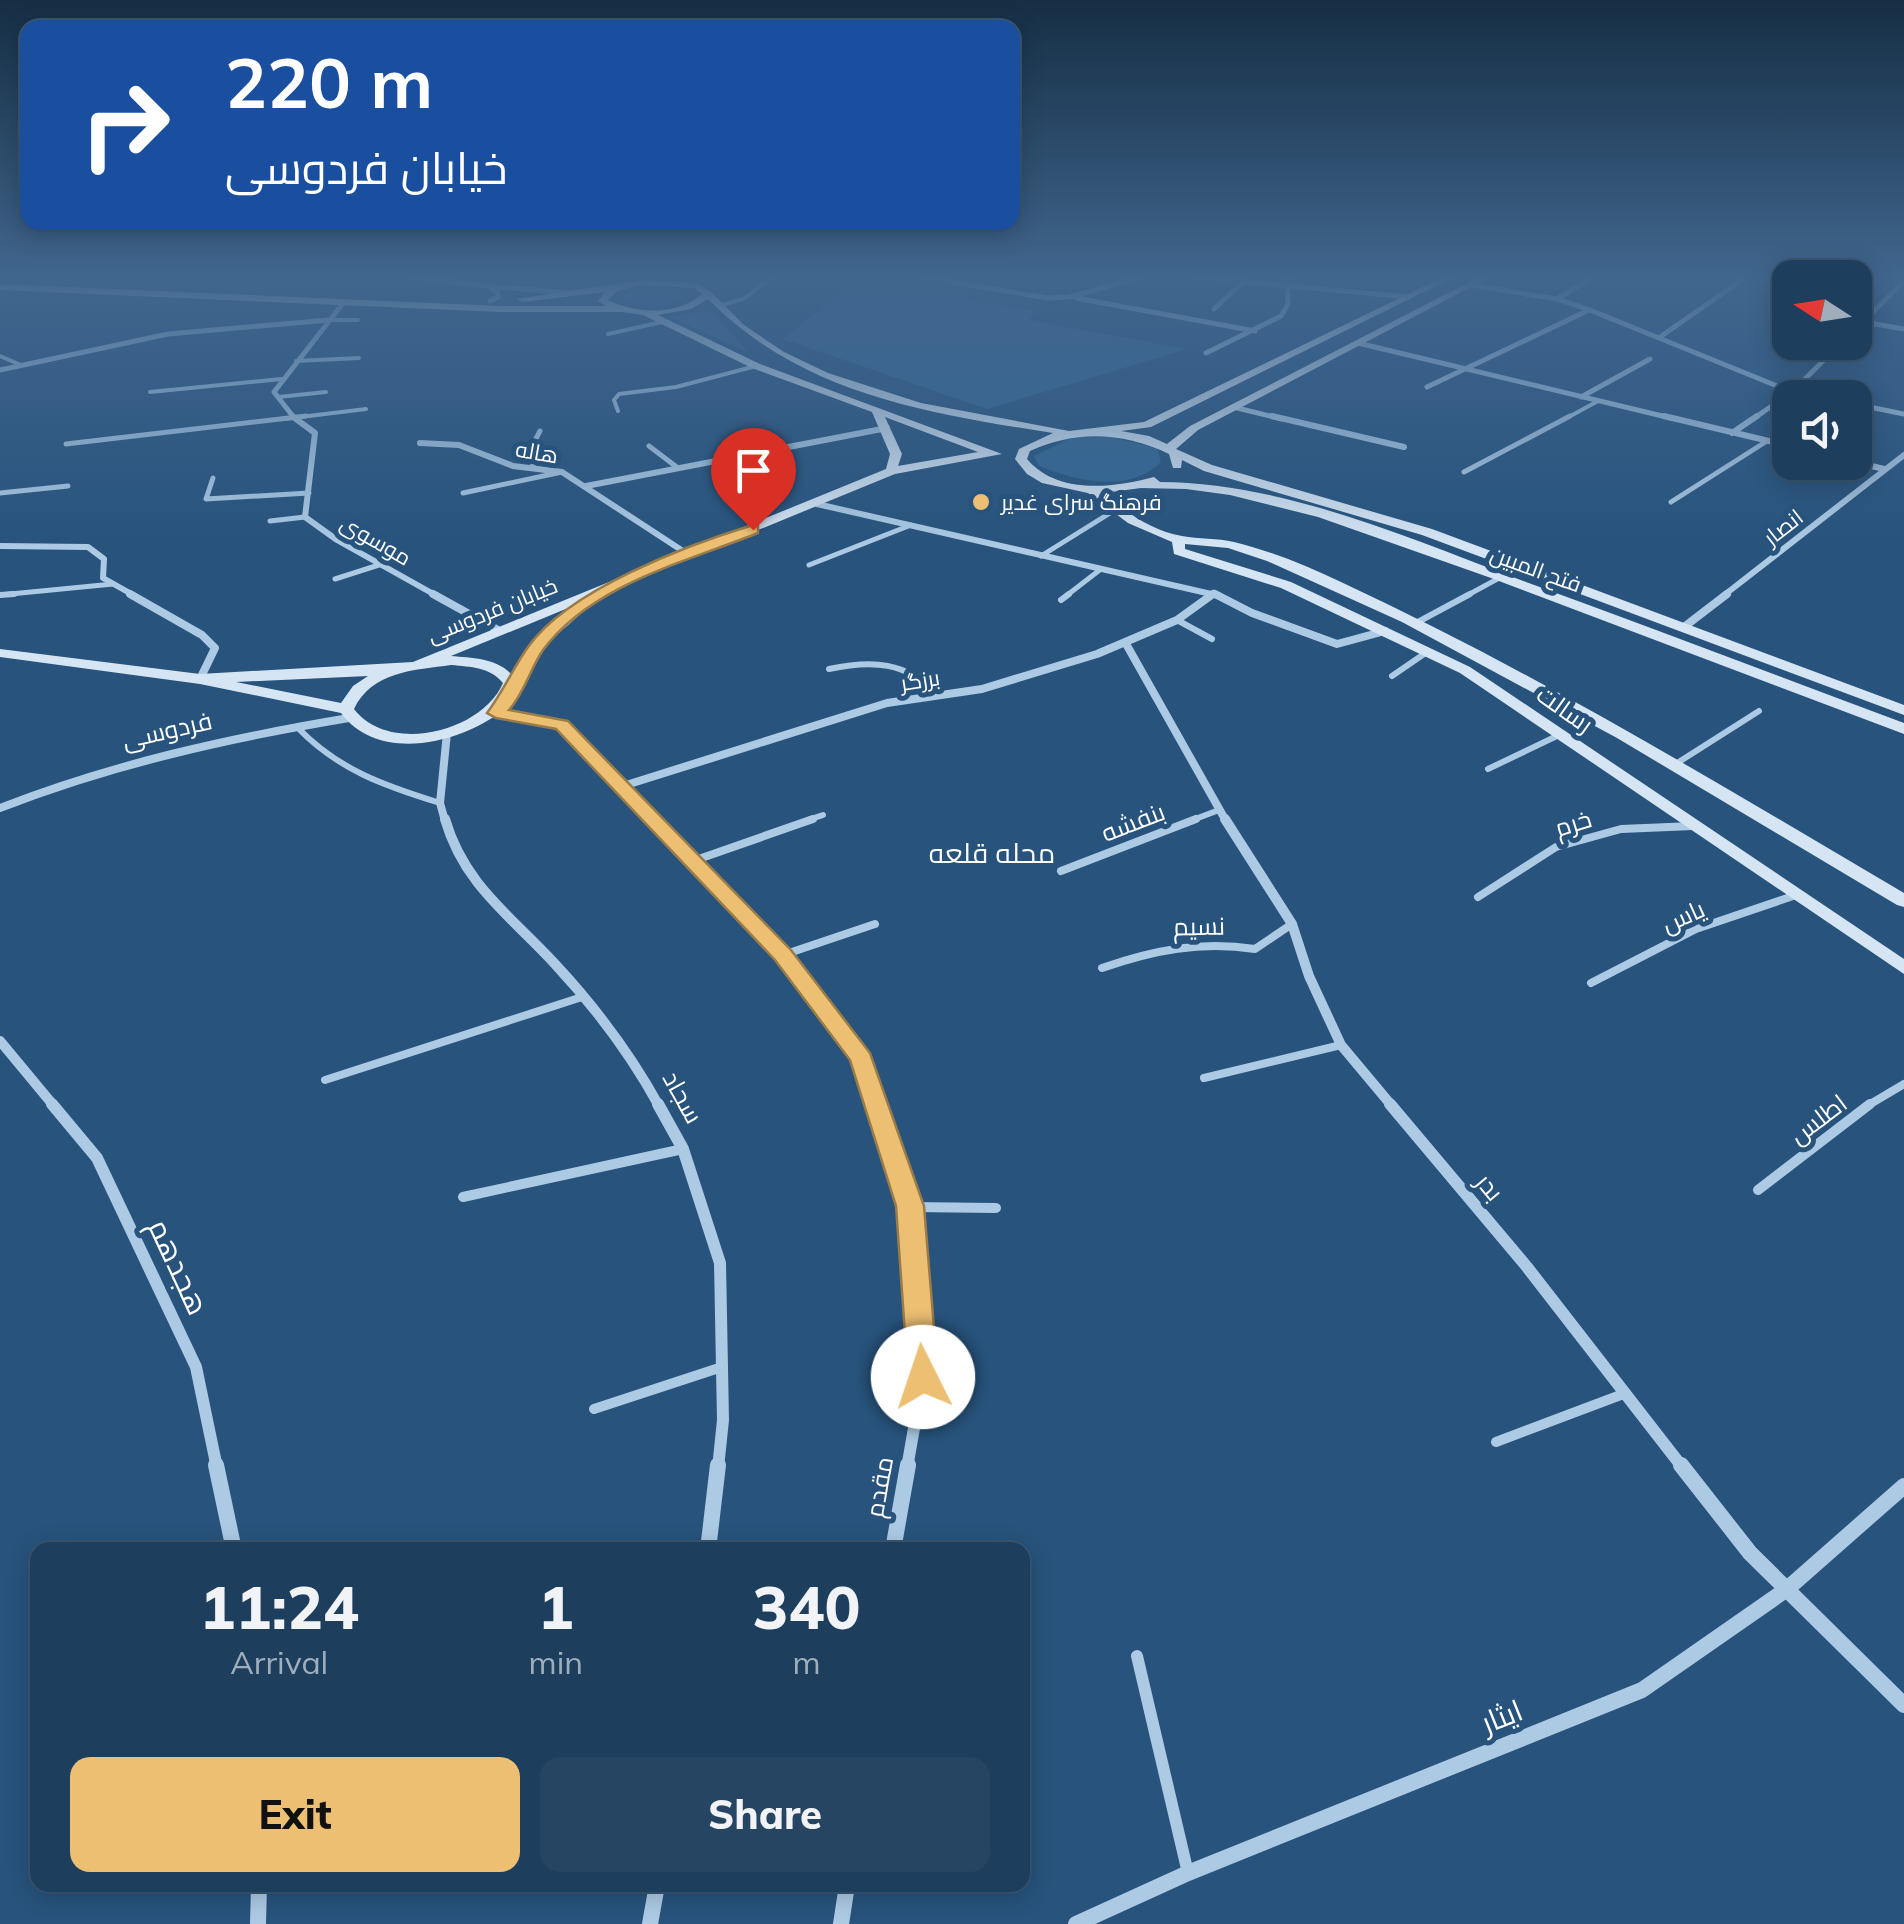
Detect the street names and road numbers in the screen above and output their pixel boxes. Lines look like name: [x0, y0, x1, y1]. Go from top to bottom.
street label: هاله: [514, 434, 560, 470]
street label: انصار: [1756, 503, 1808, 552]
street label: موسوی: [335, 509, 417, 571]
street label: فتح المبین: [1486, 540, 1585, 599]
street label: خیابان فردوسی: [423, 571, 561, 649]
street label: برزگر: [896, 663, 942, 697]
street label: رسالت: [1531, 678, 1600, 739]
street label: فردوسی: [119, 704, 215, 755]
street label: بنفشه: [1096, 795, 1169, 848]
street label: خرم: [1551, 802, 1596, 846]
street label: یاس: [1656, 892, 1710, 939]
street label: نسیم: [1173, 910, 1225, 944]
street label: سجاد: [656, 1065, 710, 1128]
street label: اطلس: [1783, 1087, 1853, 1150]
street label: بدر: [1469, 1165, 1511, 1207]
street label: هجدهم: [138, 1212, 218, 1322]
street label: مقدم: [858, 1454, 902, 1520]
street label: ایثار: [1473, 1691, 1528, 1742]

